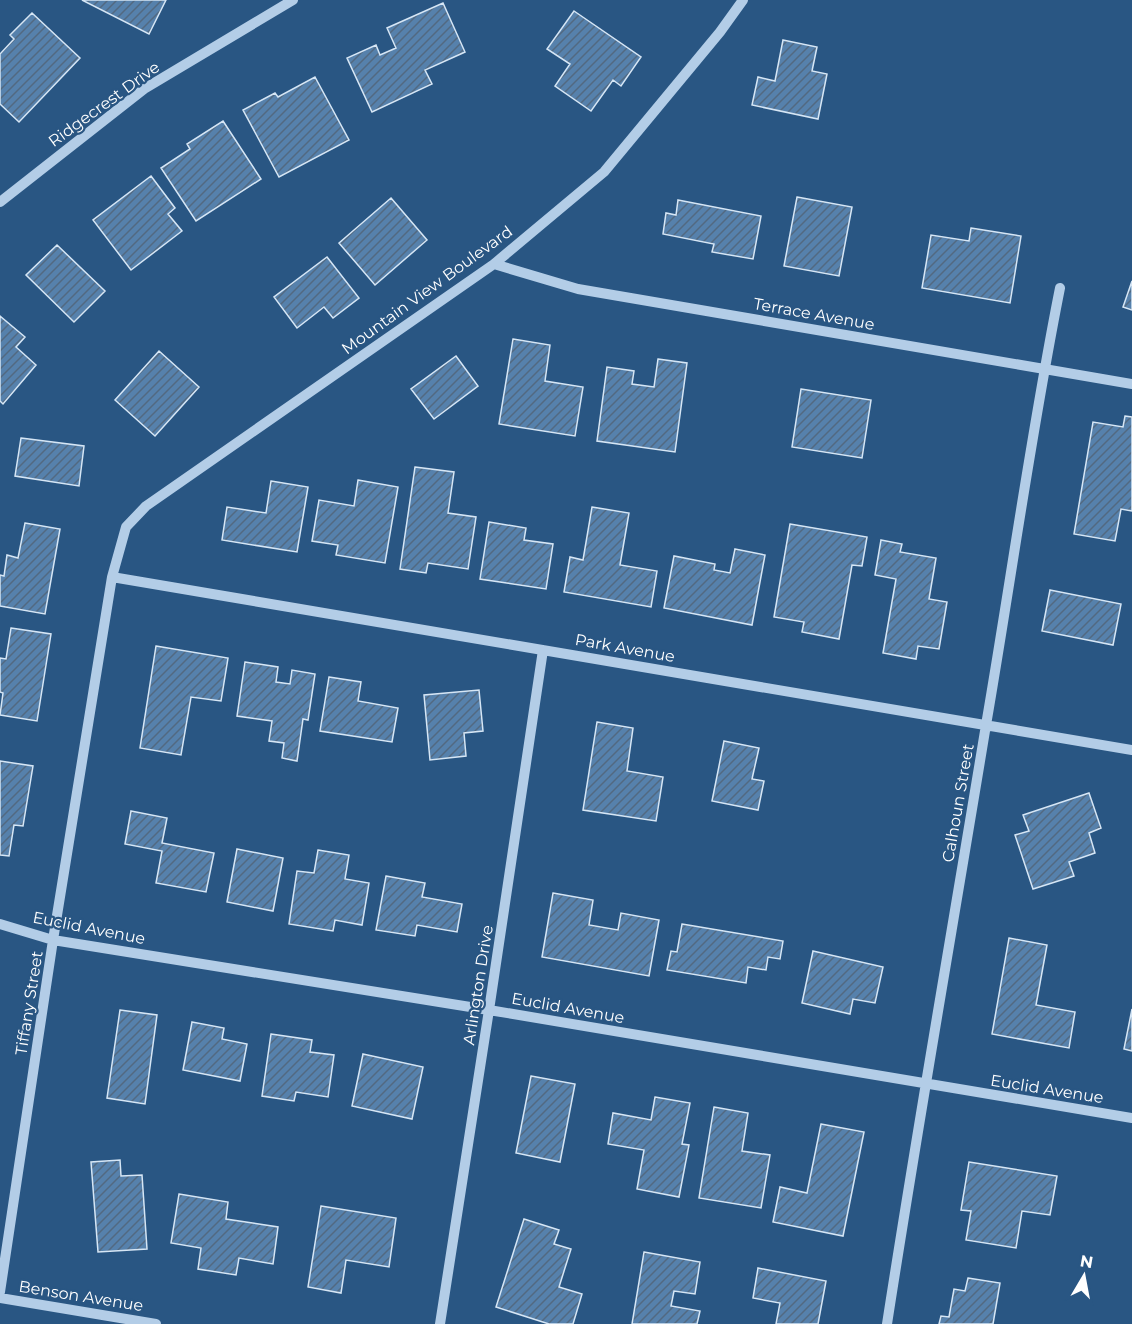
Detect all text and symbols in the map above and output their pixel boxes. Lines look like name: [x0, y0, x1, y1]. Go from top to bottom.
street label: Ridgecrest Drive: [45, 57, 163, 151]
street label: Mountain View Boulevard: [338, 222, 516, 358]
street label: Terrace Avenue: [752, 294, 876, 334]
street label: Park Avenue: [574, 630, 676, 666]
street label: Calhoun Street: [938, 742, 978, 864]
street label: Euclid Avenue: [31, 908, 147, 948]
street label: Arlington Drive: [459, 924, 497, 1046]
street label: Tiffany Street: [11, 949, 47, 1057]
street label: Euclid Avenue: [510, 989, 626, 1027]
street label: Euclid Avenue: [989, 1071, 1105, 1107]
north arrow: [1054, 1246, 1114, 1306]
text: N: [1078, 1251, 1095, 1272]
street label: Benson Avenue: [17, 1277, 145, 1315]

